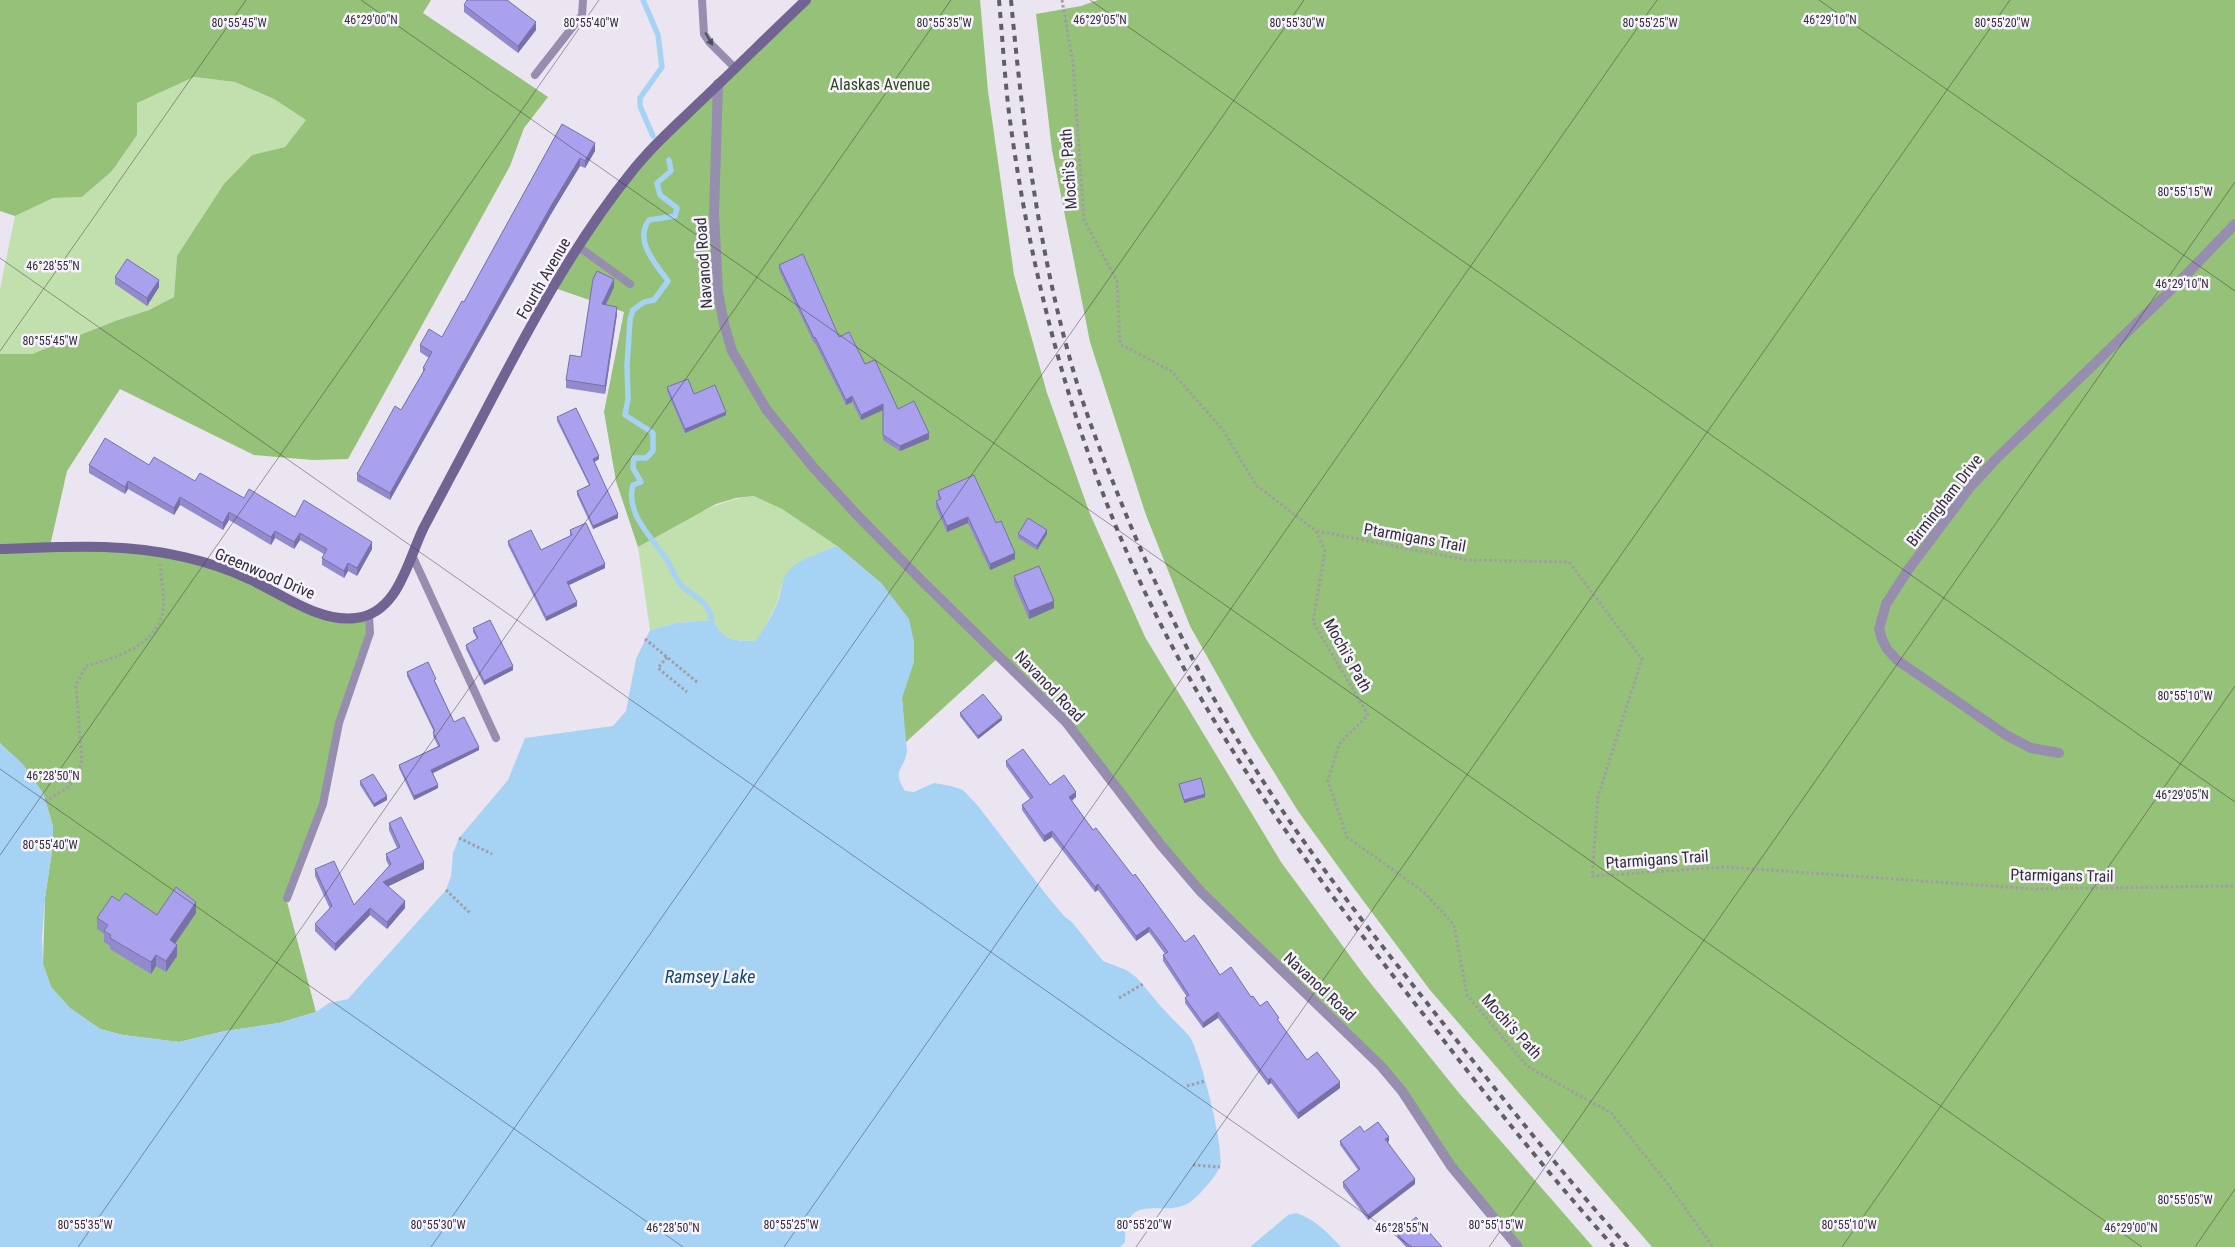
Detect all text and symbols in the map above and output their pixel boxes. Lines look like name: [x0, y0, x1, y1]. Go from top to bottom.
text: 46°29'00"N: [344, 13, 398, 27]
text: 46°29'05"N: [1073, 13, 1127, 27]
text: 46°29'10"N: [1803, 13, 1857, 27]
text: 80°55'45"W: [211, 16, 267, 30]
text: 80°55'40"W: [563, 16, 619, 30]
text: 80°55'35"W: [916, 16, 972, 30]
text: 80°55'30"W: [1269, 16, 1325, 30]
text: 80°55'25"W: [1622, 16, 1678, 30]
text: 80°55'20"W: [1974, 16, 2030, 30]
one-way arrow: [704, 32, 713, 45]
park label: Alaskas Avenue: [830, 75, 930, 94]
street label: Mochi's Path: [1056, 128, 1081, 210]
text: 80°55'15"W: [2157, 185, 2213, 199]
street label: Navanod Road: [691, 217, 716, 309]
street label: Fourth Avenue: [513, 234, 574, 322]
text: 46°28'55"N: [26, 259, 80, 273]
text: 46°29'10"N: [2155, 277, 2209, 291]
text: 80°55'45"W: [22, 334, 78, 348]
street label: Birmingham Drive: [1903, 450, 1986, 550]
street label: Ptarmigans Trail: [1362, 519, 1467, 556]
street label: Greenwood Drive: [212, 544, 318, 603]
street label: Mochi's Path: [1320, 615, 1375, 695]
street label: Navanod Road: [1011, 647, 1088, 726]
text: 80°55'10"W: [2157, 689, 2213, 703]
text: 46°28'50"N: [26, 769, 80, 783]
text: 46°29'05"N: [2155, 788, 2209, 802]
text: 80°55'40"W: [22, 838, 78, 852]
street label: Ptarmigans Trail: [1605, 846, 1709, 873]
street label: Ptarmigans Trail: [2010, 865, 2114, 886]
street label: Navanod Road: [1280, 948, 1360, 1024]
water label: Ramsey Lake: [665, 966, 755, 987]
street label: Mochi's Path: [1477, 990, 1546, 1063]
text: 80°55'05"W: [2157, 1193, 2213, 1207]
text: 80°55'35"W: [57, 1218, 113, 1232]
text: 80°55'30"W: [410, 1218, 466, 1232]
text: 80°55'25"W: [763, 1218, 819, 1232]
text: 80°55'20"W: [1116, 1218, 1172, 1232]
text: 80°55'15"W: [1468, 1218, 1524, 1232]
text: 80°55'10"W: [1821, 1218, 1877, 1232]
text: 46°28'50"N: [646, 1221, 700, 1235]
text: 46°28'55"N: [1375, 1221, 1429, 1235]
text: 46°29'00"N: [2104, 1221, 2158, 1235]

